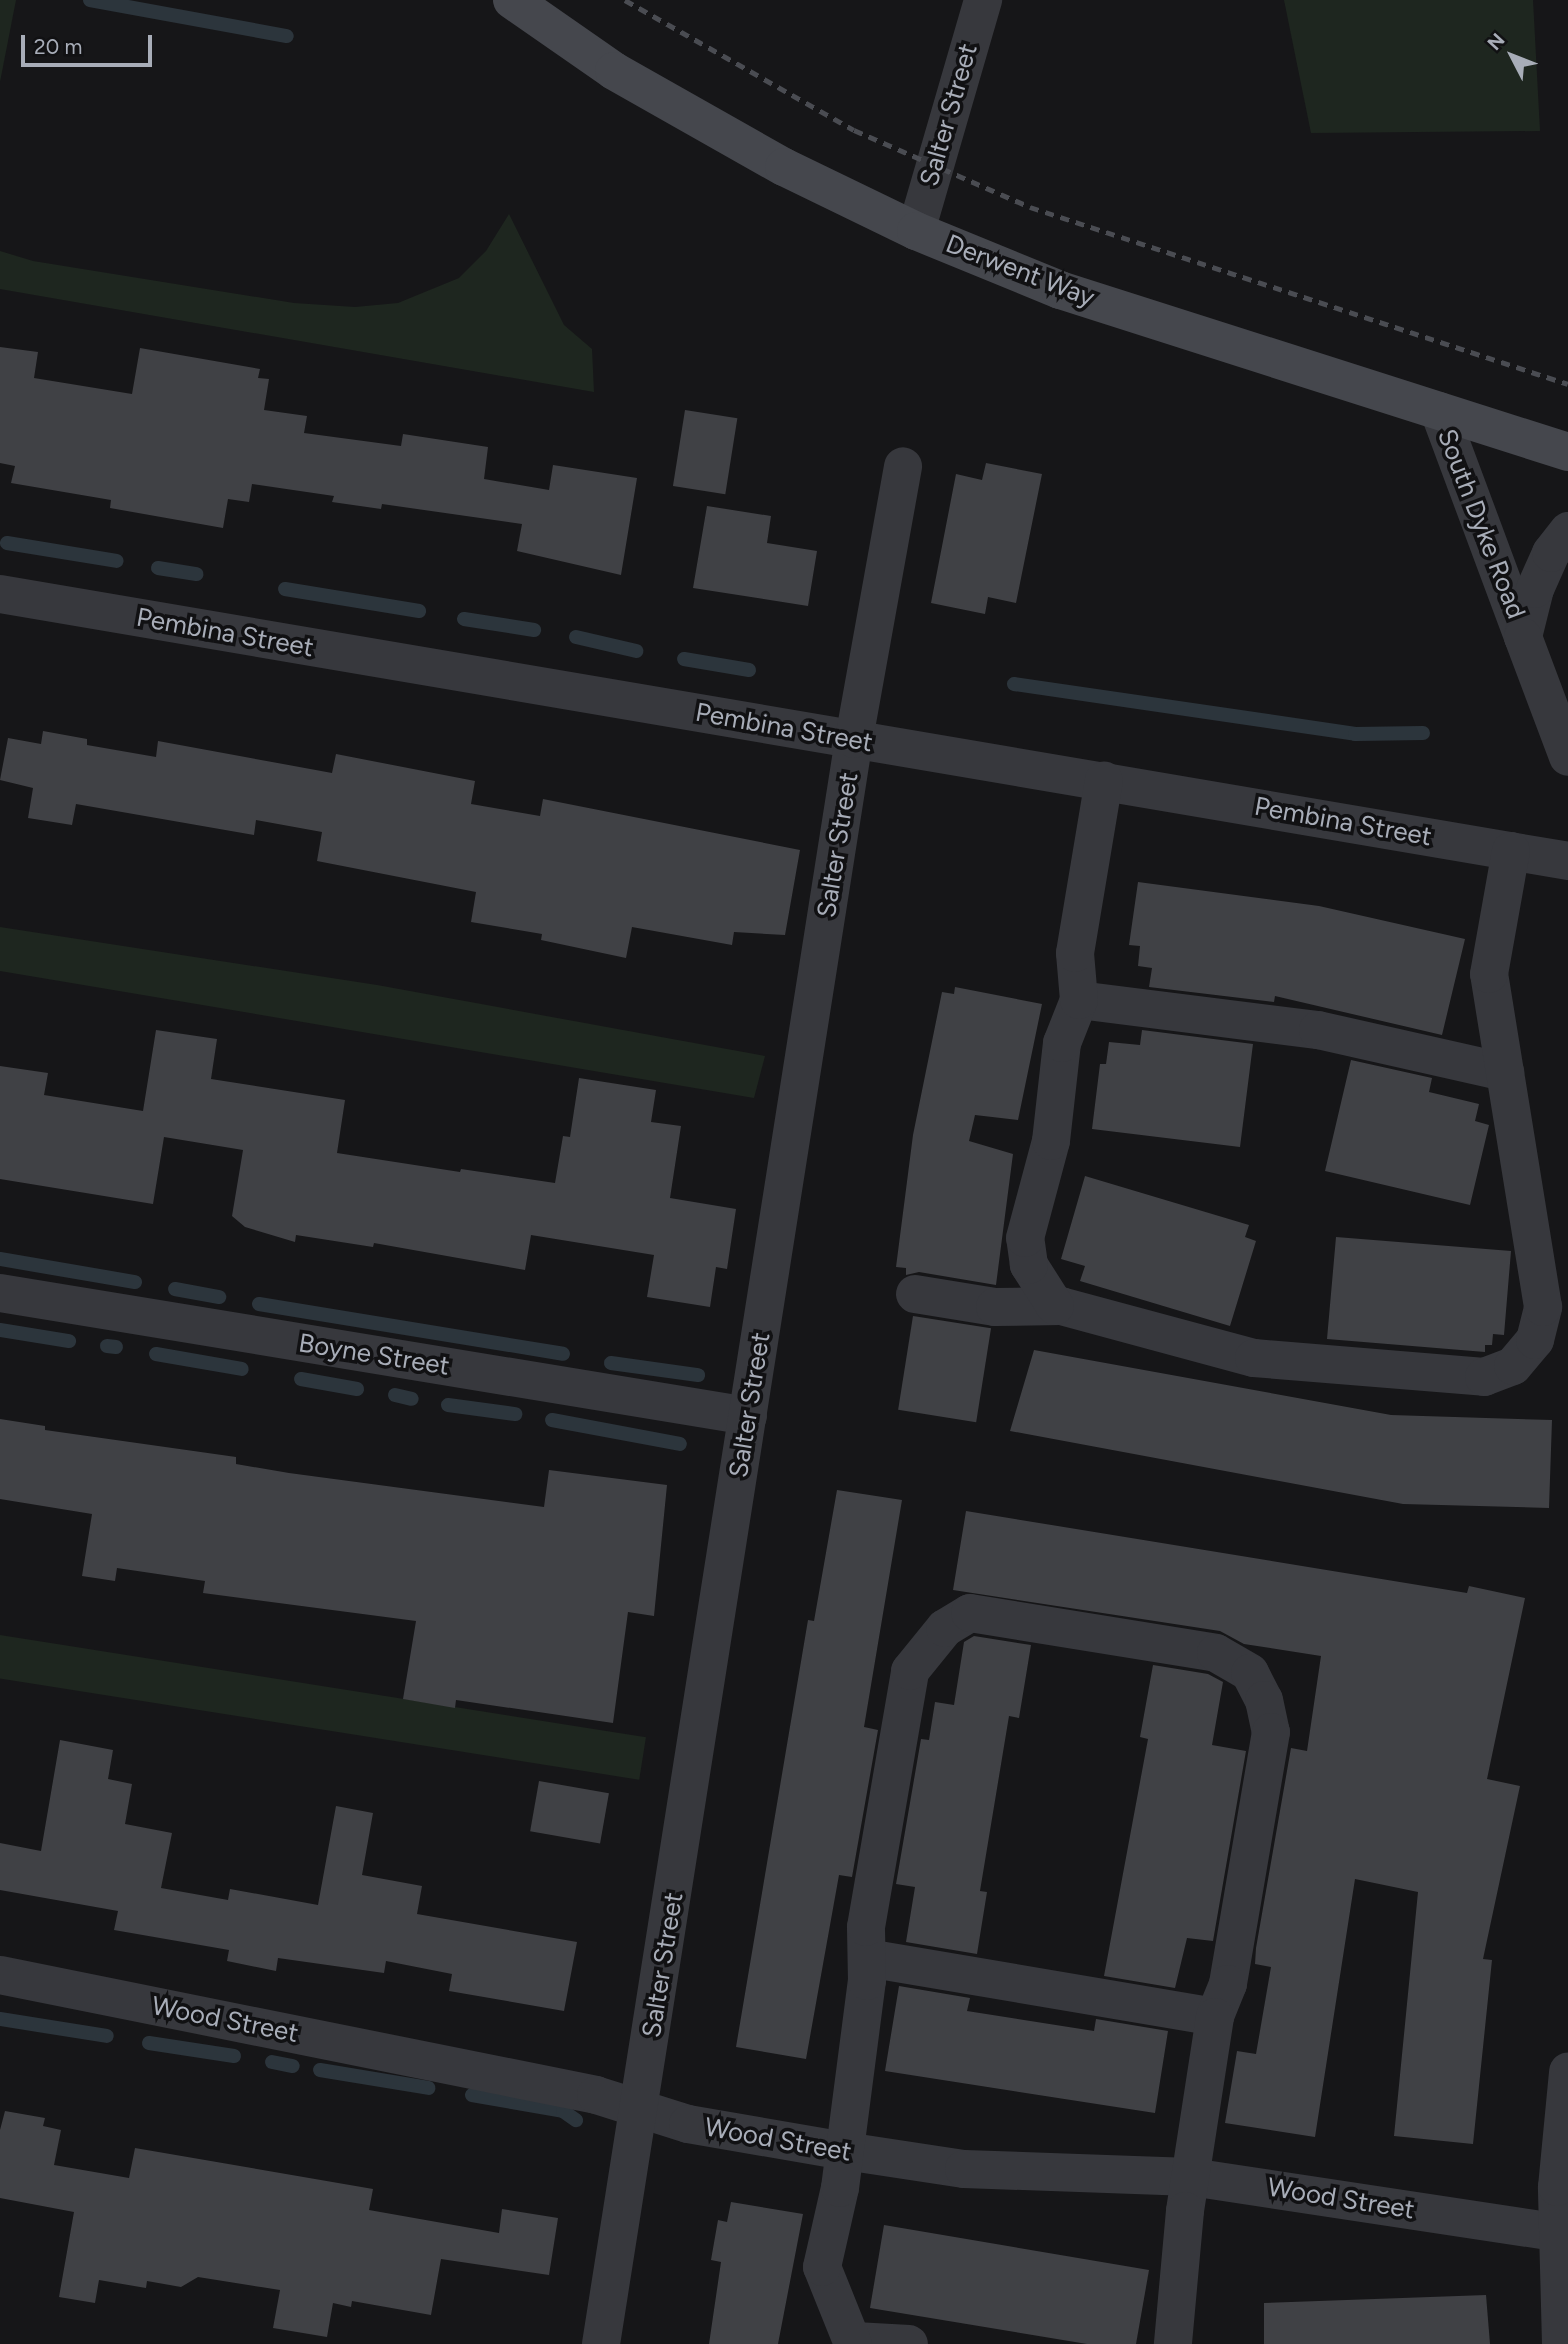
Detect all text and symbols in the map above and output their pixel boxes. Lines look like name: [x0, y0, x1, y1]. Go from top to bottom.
scale bar: [24, 21, 156, 65]
north arrow: [1477, 21, 1547, 91]
text: N: [1483, 28, 1509, 55]
text: 20 m: [34, 34, 82, 59]
street label: Salter Street: [914, 40, 984, 190]
street label: Derwent Way: [941, 228, 1099, 314]
street label: South Dyke Road: [1430, 425, 1532, 623]
street label: Pembina Street: [134, 602, 316, 664]
street label: Pembina Street: [693, 697, 875, 759]
street label: Salter Street: [811, 770, 865, 920]
street label: Pembina Street: [1252, 791, 1434, 853]
street label: Boyne Street: [296, 1328, 452, 1382]
street label: Salter Street: [723, 1330, 777, 1480]
street label: Salter Street: [636, 1890, 690, 2040]
street label: Wood Street: [149, 1991, 301, 2049]
street label: Wood Street: [702, 2112, 854, 2168]
street label: Wood Street: [1265, 2172, 1417, 2226]

